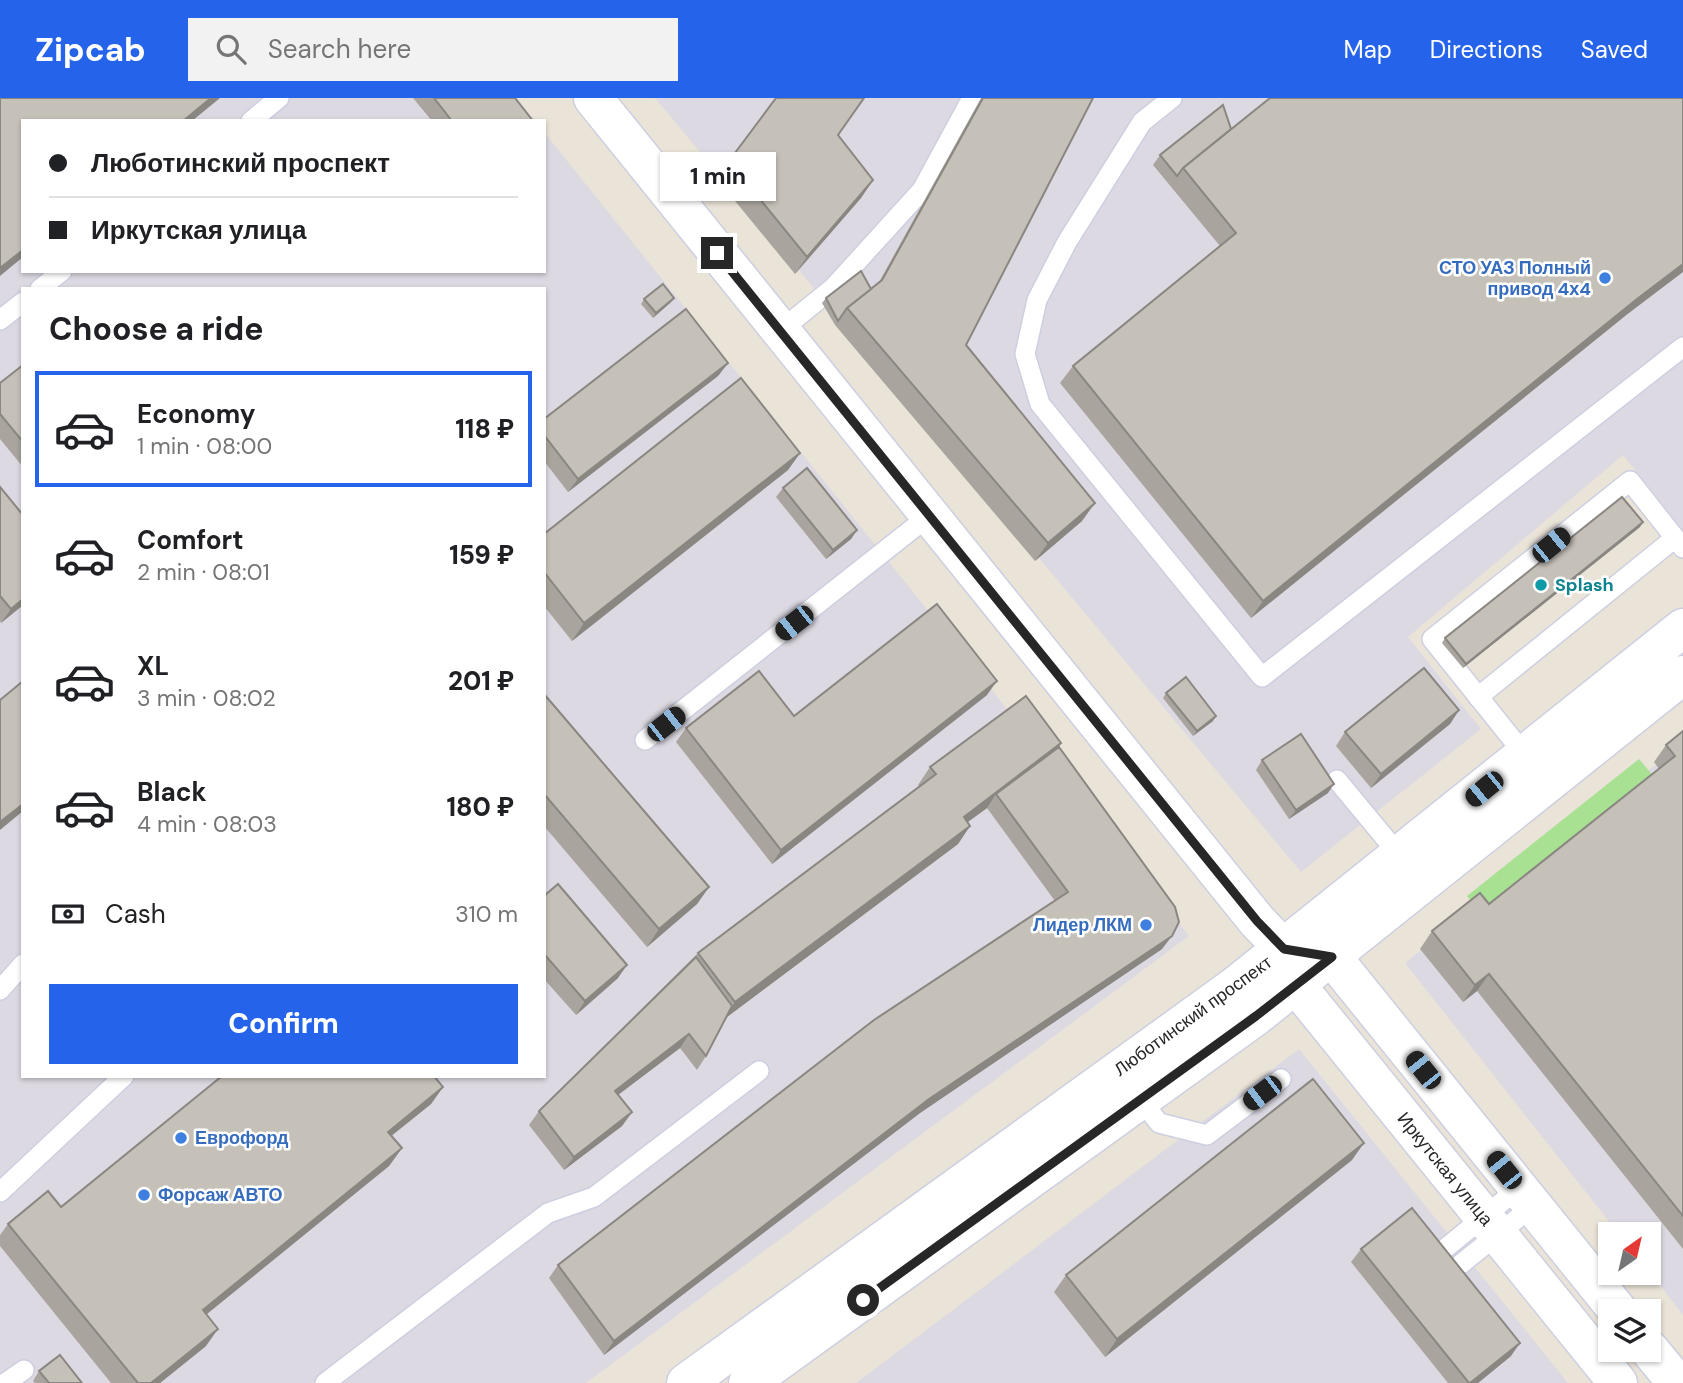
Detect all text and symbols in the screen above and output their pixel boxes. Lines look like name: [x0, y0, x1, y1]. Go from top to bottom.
search box: [188, 18, 678, 81]
text: Zipcab: [35, 28, 146, 71]
icon: search: [212, 30, 250, 68]
text: Search here: [268, 32, 411, 66]
text: Map: [1344, 34, 1392, 65]
text: Directions: [1430, 34, 1543, 65]
text: Saved: [1581, 34, 1648, 65]
text: Люботинский проспект: [91, 146, 390, 180]
callout: 1 min: [659, 152, 775, 200]
text: 1 min: [690, 161, 746, 191]
text: Иркутская улица: [91, 213, 306, 247]
route end: [701, 237, 733, 269]
place label: СТО УАЗ Полный привод 4х4: [1439, 256, 1591, 301]
marker: СТО УАЗ Полный привод 4х4: [1597, 270, 1613, 286]
text: Choose a ride: [49, 308, 264, 350]
text: Economy: [137, 397, 255, 431]
icon: car: [53, 398, 116, 461]
text: 118 ₽: [455, 412, 514, 446]
text: 1 min · 08:00: [137, 431, 272, 461]
text: Comfort: [137, 523, 243, 557]
icon: car: [53, 524, 116, 587]
car: [1529, 524, 1574, 566]
text: 159 ₽: [449, 538, 514, 572]
text: 2 min · 08:01: [137, 557, 270, 587]
place label: Splash: [1555, 573, 1614, 597]
marker: Splash: [1533, 577, 1549, 593]
car: [771, 602, 818, 644]
text: XL: [137, 649, 169, 683]
icon: car: [53, 650, 116, 713]
text: 201 ₽: [448, 664, 514, 698]
text: 3 min · 08:02: [137, 683, 276, 713]
car: [643, 703, 690, 745]
car: [1462, 768, 1507, 810]
text: Black: [137, 775, 207, 809]
icon: car: [53, 776, 116, 839]
text: 180 ₽: [446, 790, 514, 824]
text: 4 min · 08:03: [137, 809, 277, 839]
icon: cash: [49, 895, 87, 933]
text: Cash: [105, 897, 166, 931]
text: 310 m: [455, 899, 518, 929]
place label: Лидер ЛКМ: [1033, 913, 1132, 937]
marker: Лидер ЛКМ: [1138, 917, 1154, 933]
street label: Люботинский проспект: [1109, 950, 1277, 1082]
button: Confirm: [49, 984, 518, 1064]
car: [1402, 1047, 1445, 1093]
car: [1239, 1072, 1286, 1114]
street label: Иркутская улица: [1392, 1107, 1499, 1231]
place label: Еврофорд: [195, 1126, 289, 1150]
marker: Еврофорд: [173, 1130, 189, 1146]
car: [1483, 1147, 1526, 1193]
place label: Форсаж АВТО: [158, 1183, 282, 1207]
marker: Форсаж АВТО: [136, 1187, 152, 1203]
north arrow: [1598, 1222, 1661, 1284]
map controls: [1598, 1222, 1661, 1362]
route start: [847, 1284, 879, 1316]
button: layers: [1598, 1299, 1661, 1362]

